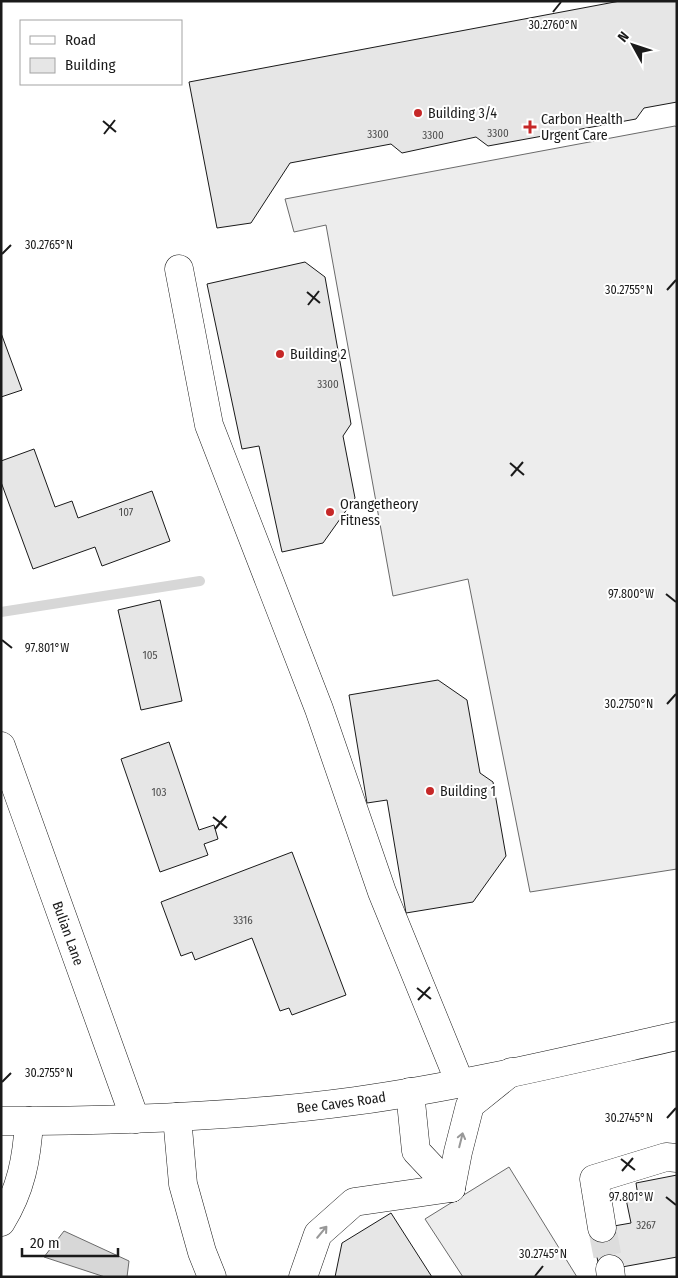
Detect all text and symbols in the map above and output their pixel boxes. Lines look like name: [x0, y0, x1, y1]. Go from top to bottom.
text: 30.2760°N: [528, 18, 578, 32]
legend: [20, 20, 182, 85]
north arrow: [608, 20, 658, 70]
text: N: [614, 28, 633, 46]
text: Road: [65, 31, 96, 49]
text: Building: [65, 56, 116, 74]
place label: Building 3/4: [428, 105, 497, 122]
marker: Building 3/4: [412, 107, 424, 119]
place label: Carbon Health Urgent Care: [541, 111, 623, 144]
marker: Carbon Health Urgent Care: [523, 120, 537, 134]
house number: 3300: [487, 127, 509, 140]
house number: 3300: [367, 128, 389, 141]
house number: 3300: [422, 129, 444, 142]
text: 30.2765°N: [25, 238, 73, 252]
text: 30.2755°N: [605, 283, 653, 297]
place label: Building 2: [290, 346, 347, 363]
marker: Building 2: [274, 348, 286, 360]
house number: 3300: [317, 378, 339, 391]
place label: Orangetheory Fitness: [340, 496, 419, 529]
house number: 107: [119, 506, 134, 519]
marker: Orangetheory Fitness: [324, 506, 336, 518]
text: 97.800°W: [608, 587, 654, 601]
text: 97.801°W: [25, 641, 69, 655]
house number: 105: [142, 649, 158, 662]
text: 30.2750°N: [605, 697, 653, 711]
place label: Building 1: [440, 783, 496, 800]
marker: Building 1: [424, 785, 436, 797]
house number: 103: [152, 786, 166, 799]
street label: Bulian Lane: [49, 899, 88, 968]
house number: 3316: [233, 914, 253, 927]
text: 30.2755°N: [25, 1066, 73, 1080]
street label: Bee Caves Road: [296, 1088, 387, 1116]
text: 30.2745°N: [605, 1111, 653, 1125]
one-way arrow: [457, 1133, 466, 1149]
text: 97.801°W: [609, 1190, 653, 1204]
house number: 3267: [636, 1219, 656, 1232]
scale bar: [22, 1226, 119, 1258]
one-way arrow: [316, 1226, 327, 1239]
text: 20 m: [30, 1234, 60, 1252]
text: 30.2745°N: [519, 1247, 567, 1261]

